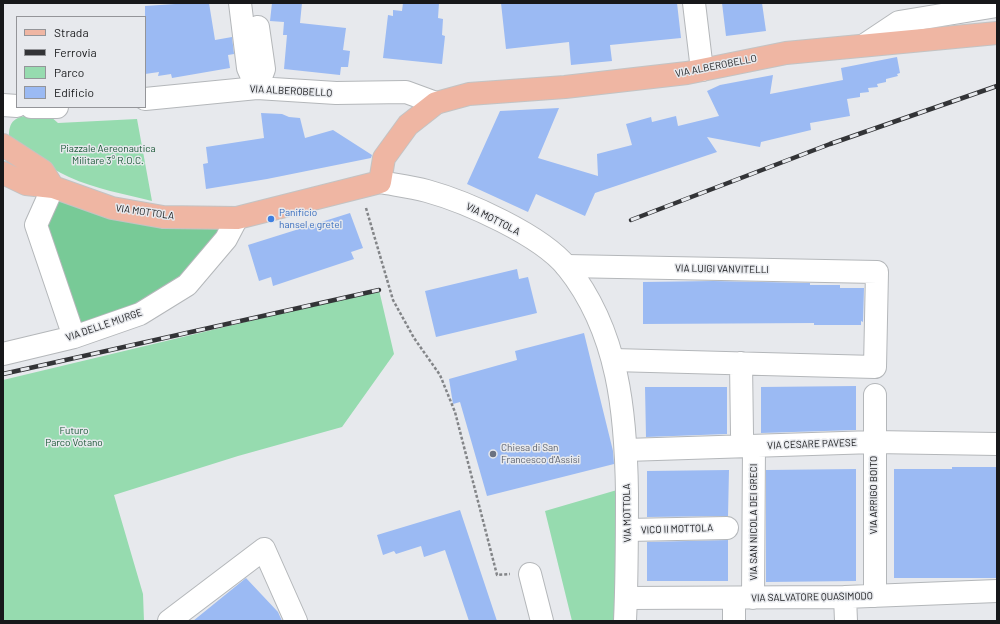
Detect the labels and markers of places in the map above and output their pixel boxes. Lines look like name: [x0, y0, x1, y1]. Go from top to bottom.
place label: Panificio hansel e gretel: [279, 207, 342, 230]
marker: Panificio hansel e gretel: [266, 214, 276, 224]
place label: Chiesa di San Francesco d'Assisi: [501, 442, 580, 466]
marker: Chiesa di San Francesco d'Assisi: [488, 449, 498, 459]

